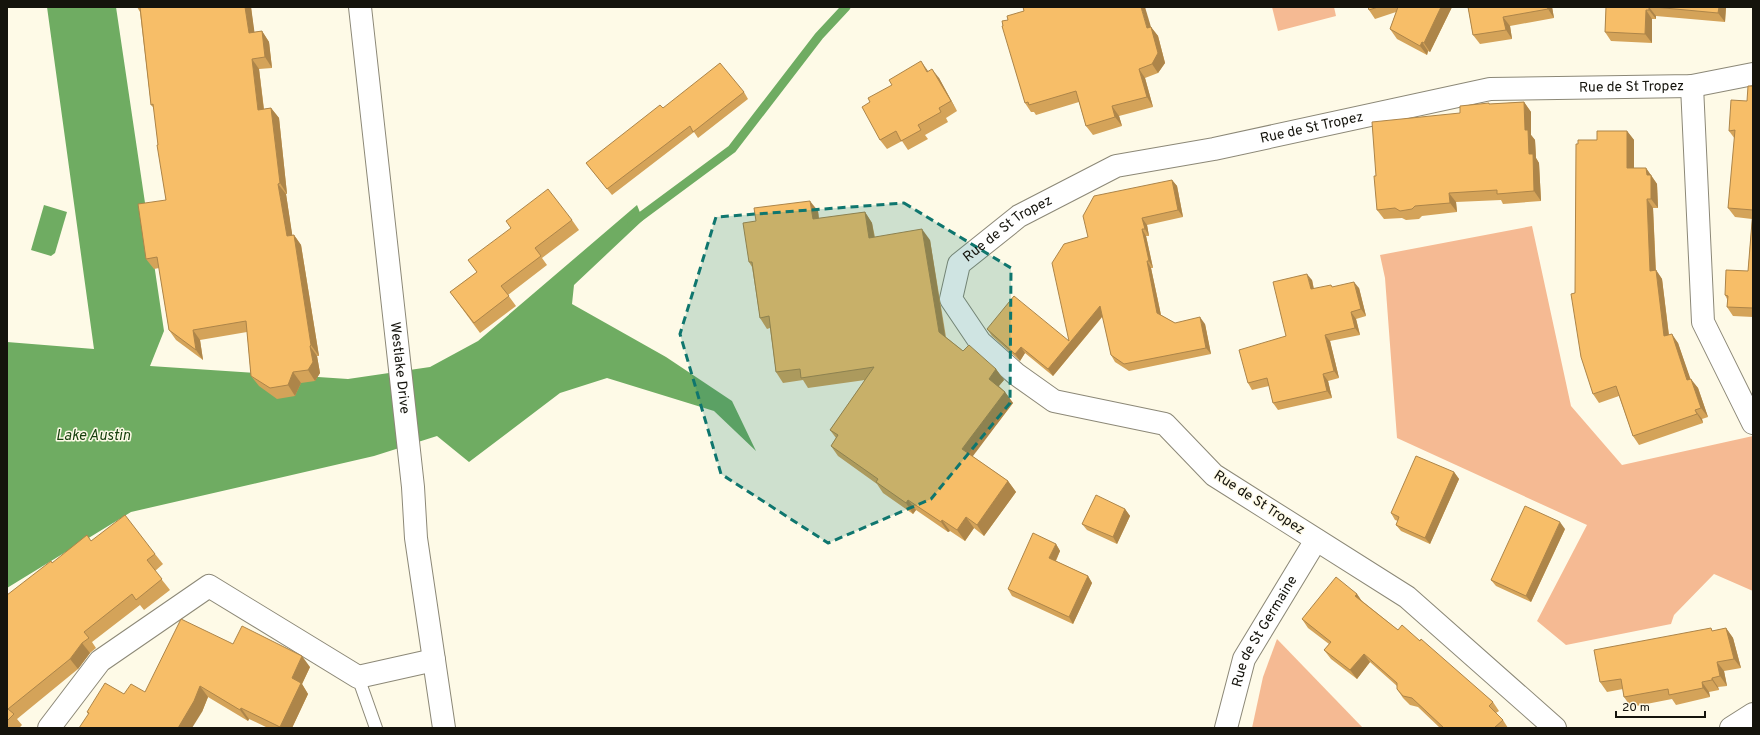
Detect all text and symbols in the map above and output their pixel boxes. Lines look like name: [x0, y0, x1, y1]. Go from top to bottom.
street label: Rue de St Tropez: [1579, 78, 1684, 96]
street label: Rue de St Tropez: [1258, 108, 1365, 147]
street label: Rue de St Tropez: [960, 192, 1055, 266]
street label: Westlake Drive: [386, 321, 413, 415]
water label: Lake Austin: [56, 427, 130, 446]
street label: Rue de St Tropez: [1210, 467, 1308, 539]
street label: Rue de St Germaine: [1229, 572, 1301, 689]
scale bar: [1616, 693, 1705, 719]
text: 20 m: [1622, 700, 1650, 716]

